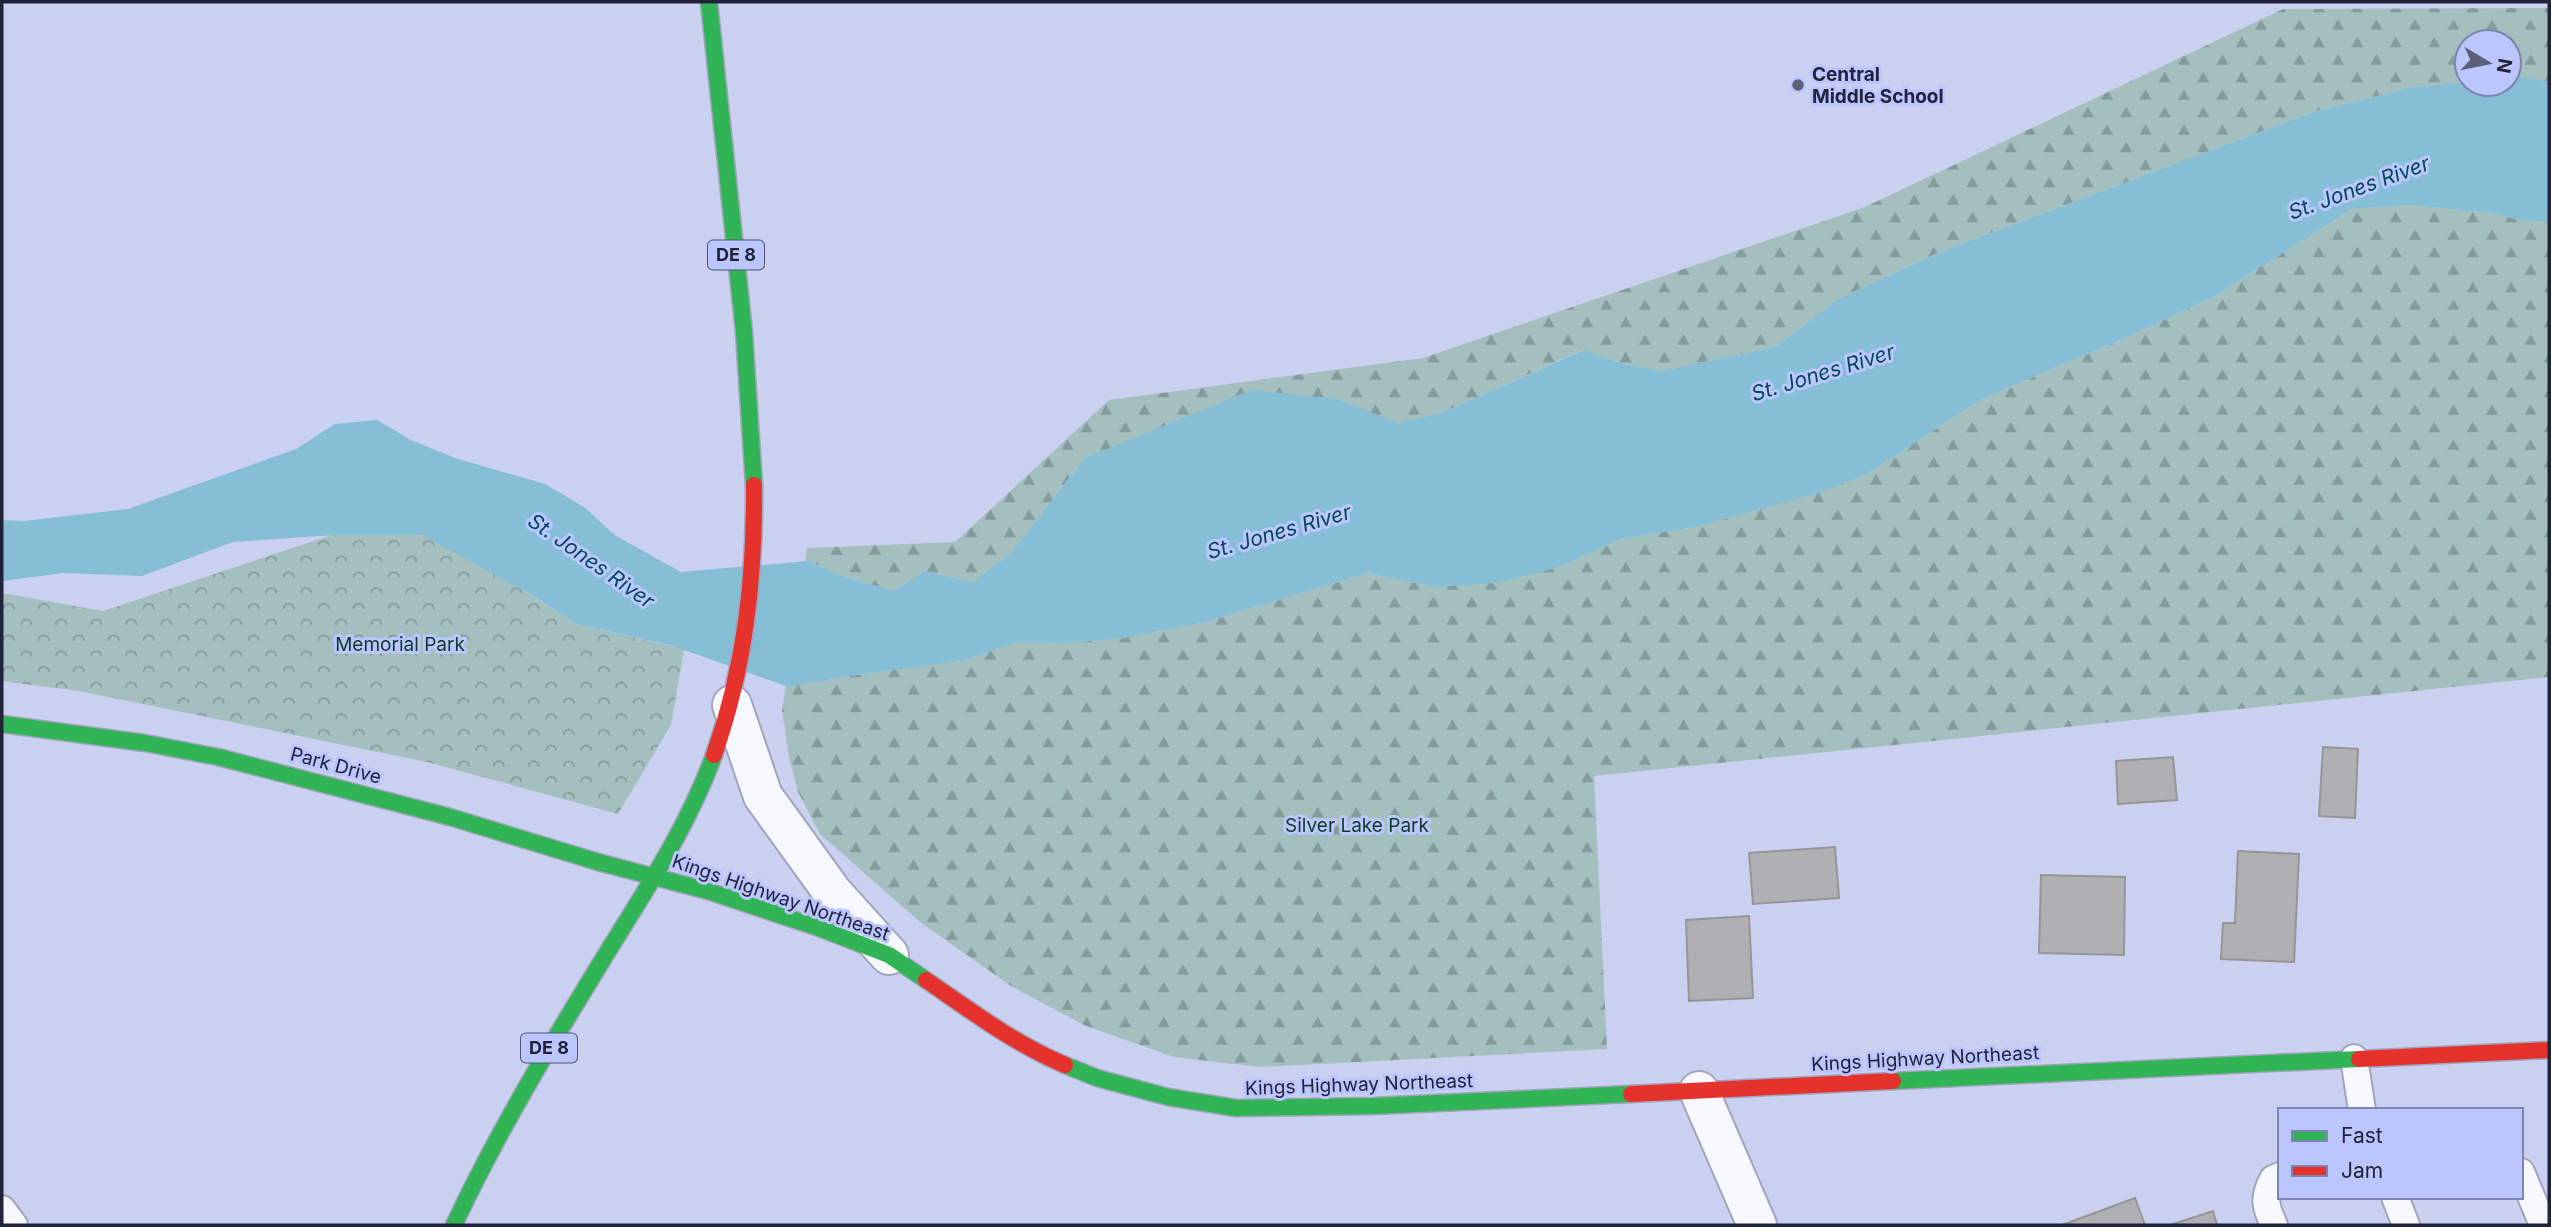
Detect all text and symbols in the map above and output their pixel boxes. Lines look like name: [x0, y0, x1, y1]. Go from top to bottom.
north arrow: [2453, 28, 2523, 98]
text: N: [2492, 57, 2517, 75]
place label: Central Middle School: [1812, 63, 1944, 108]
marker: Central Middle School: [1790, 77, 1806, 93]
water label: St. Jones River: [2285, 150, 2434, 225]
road number: DE 8: [708, 241, 764, 270]
water label: St. Jones River: [1748, 339, 1898, 406]
water label: St. Jones River: [1204, 499, 1355, 564]
water label: St. Jones River: [523, 508, 660, 614]
park label: Memorial Park: [335, 633, 465, 656]
street label: Park Drive: [288, 742, 384, 789]
park label: Silver Lake Park: [1285, 814, 1430, 837]
street label: Kings Highway Northeast: [669, 849, 893, 946]
road number: DE 8: [521, 1034, 577, 1063]
street label: Kings Highway Northeast: [1810, 1041, 2040, 1076]
street label: Kings Highway Northeast: [1245, 1069, 1473, 1100]
legend: [2278, 1108, 2523, 1199]
text: Fast: [2341, 1123, 2383, 1148]
text: Jam: [2341, 1158, 2383, 1183]

